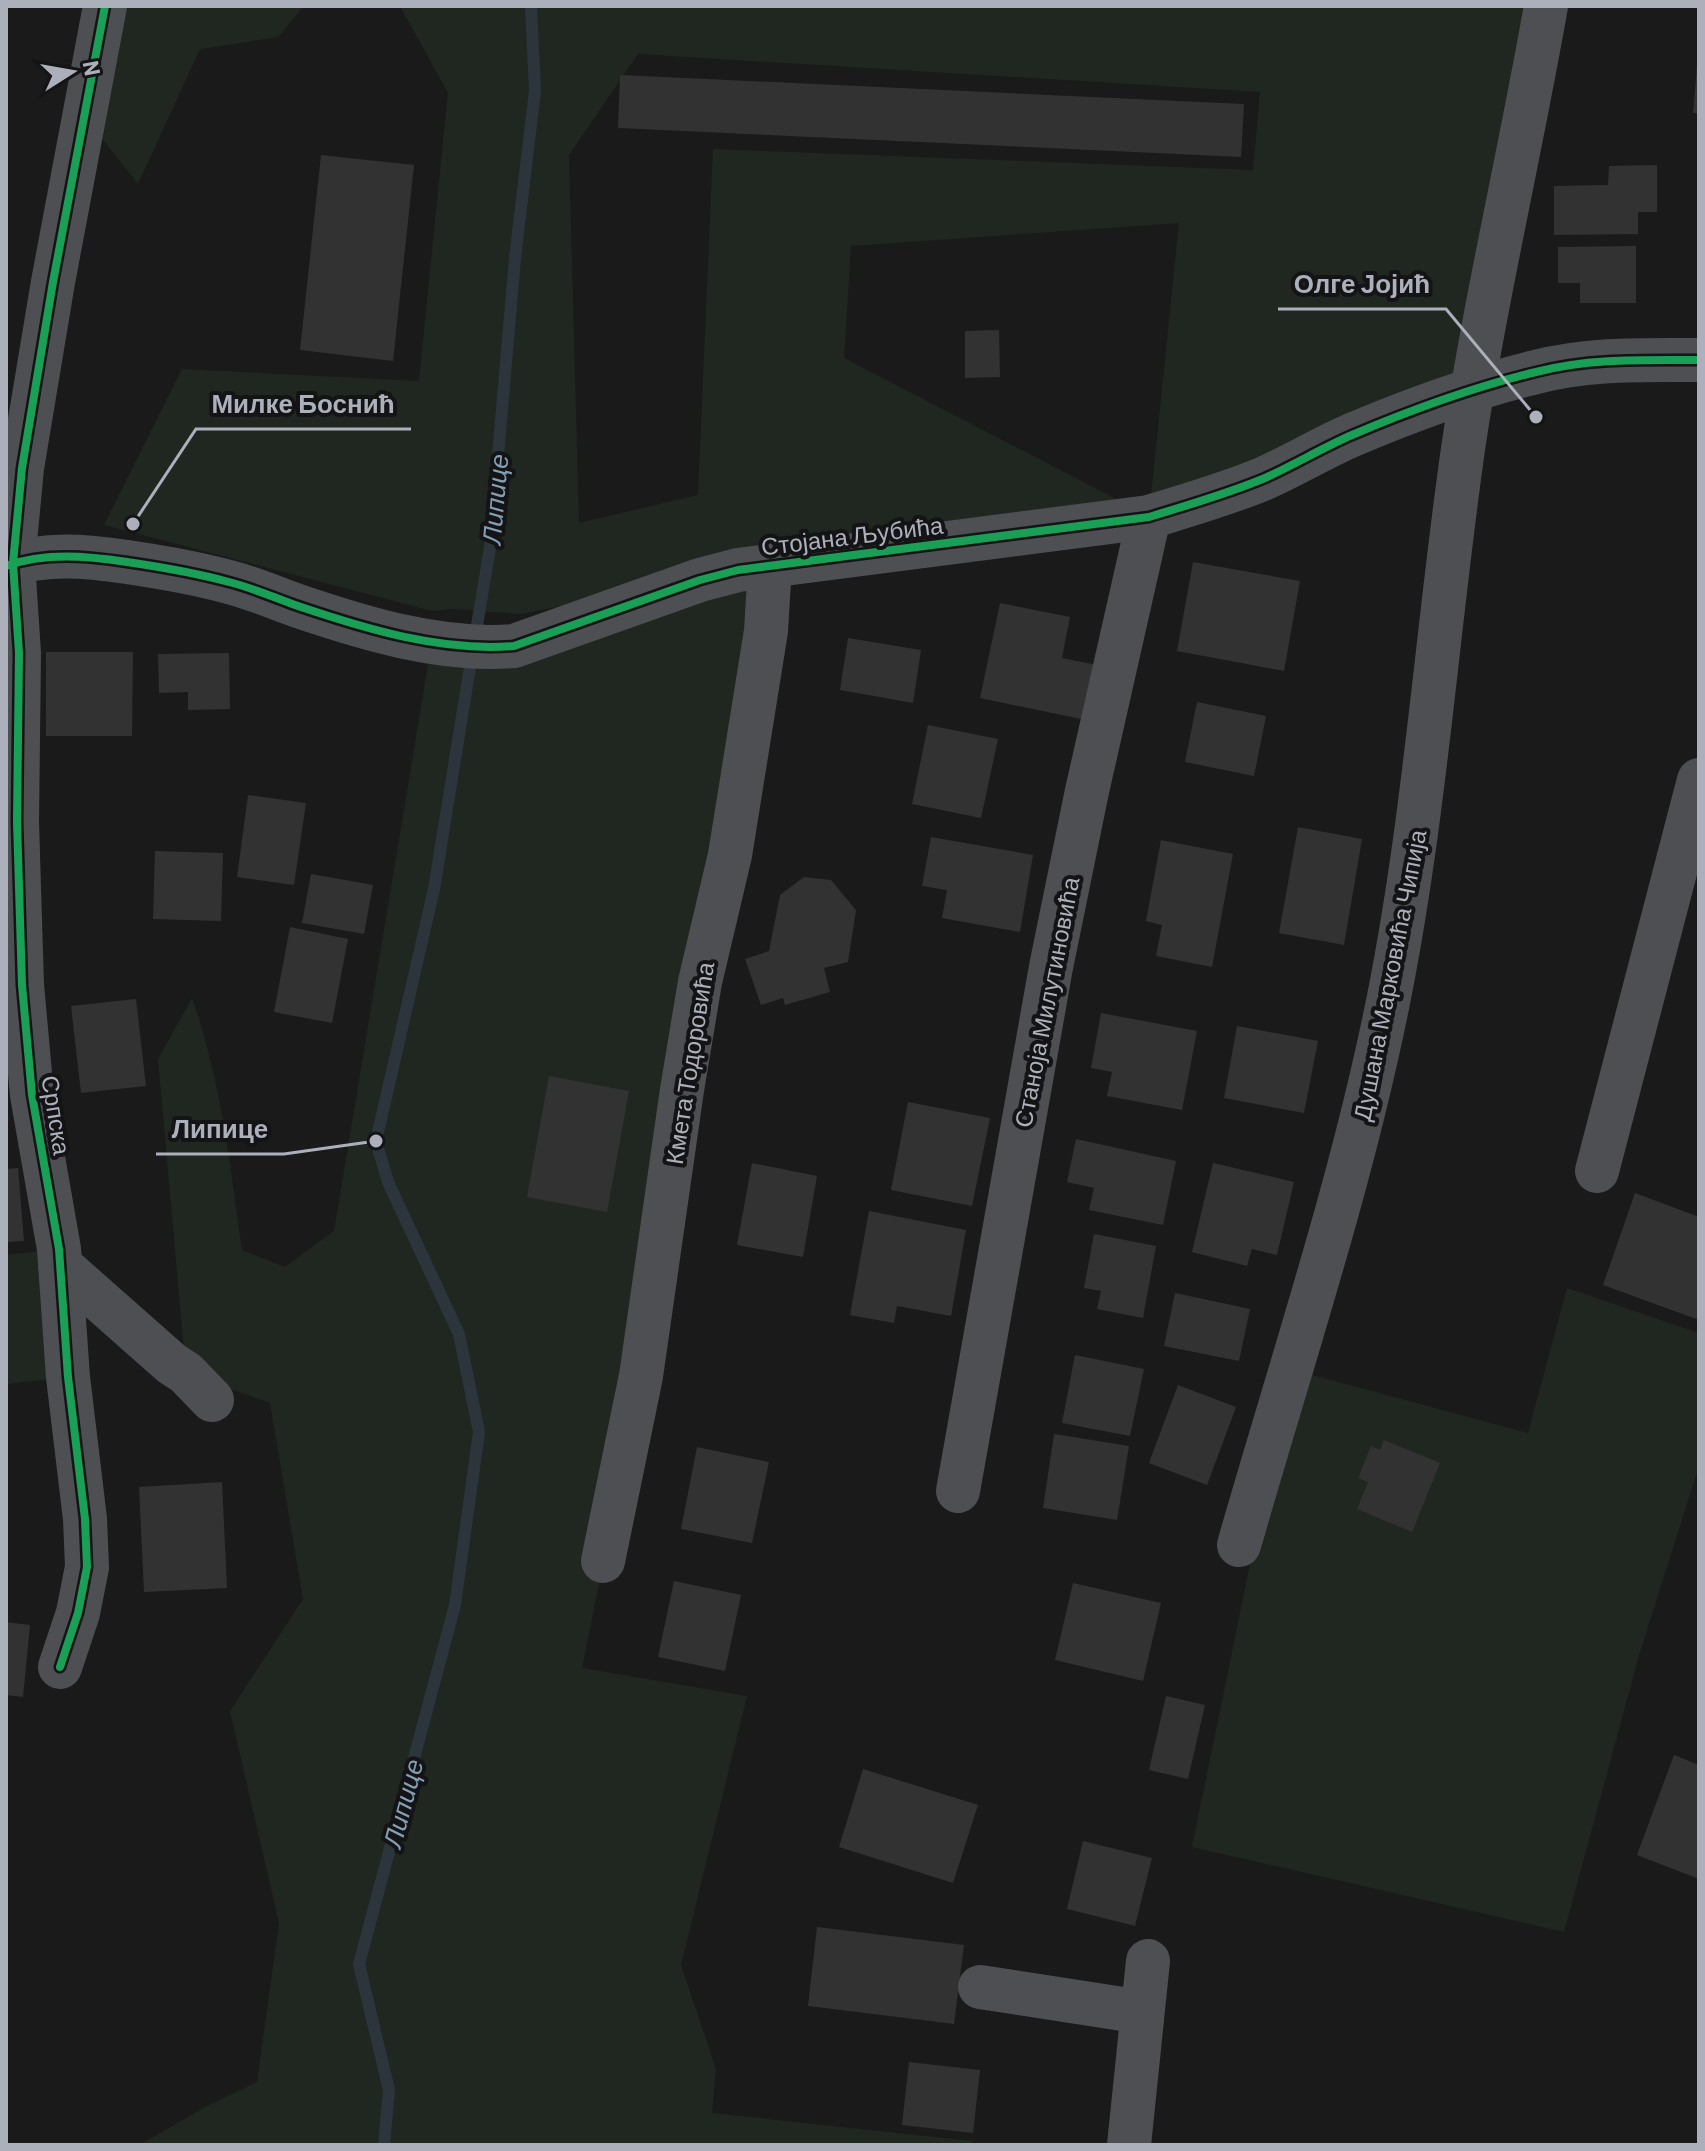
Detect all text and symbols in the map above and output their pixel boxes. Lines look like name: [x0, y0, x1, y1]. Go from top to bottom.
north arrow: [32, 32, 112, 112]
text: N: [78, 58, 107, 78]
callout: Олге Јојић: [1278, 259, 1446, 309]
text: Олге Јојић: [1294, 267, 1430, 298]
callout: Милке Боснић: [196, 379, 411, 429]
text: Милке Боснић: [211, 387, 395, 418]
water label: Липице: [474, 453, 513, 547]
street label: Стојана Љубића: [759, 509, 945, 561]
street label: Душана Марковића Чипија: [1347, 826, 1432, 1123]
street label: Станоја Милутиновића: [1007, 874, 1085, 1130]
street label: Кмета Тодоровића: [659, 959, 719, 1166]
street label: Српска: [36, 1073, 78, 1157]
callout: Липице: [156, 1104, 284, 1154]
text: Липице: [172, 1112, 268, 1143]
water label: Липице: [375, 1755, 429, 1853]

